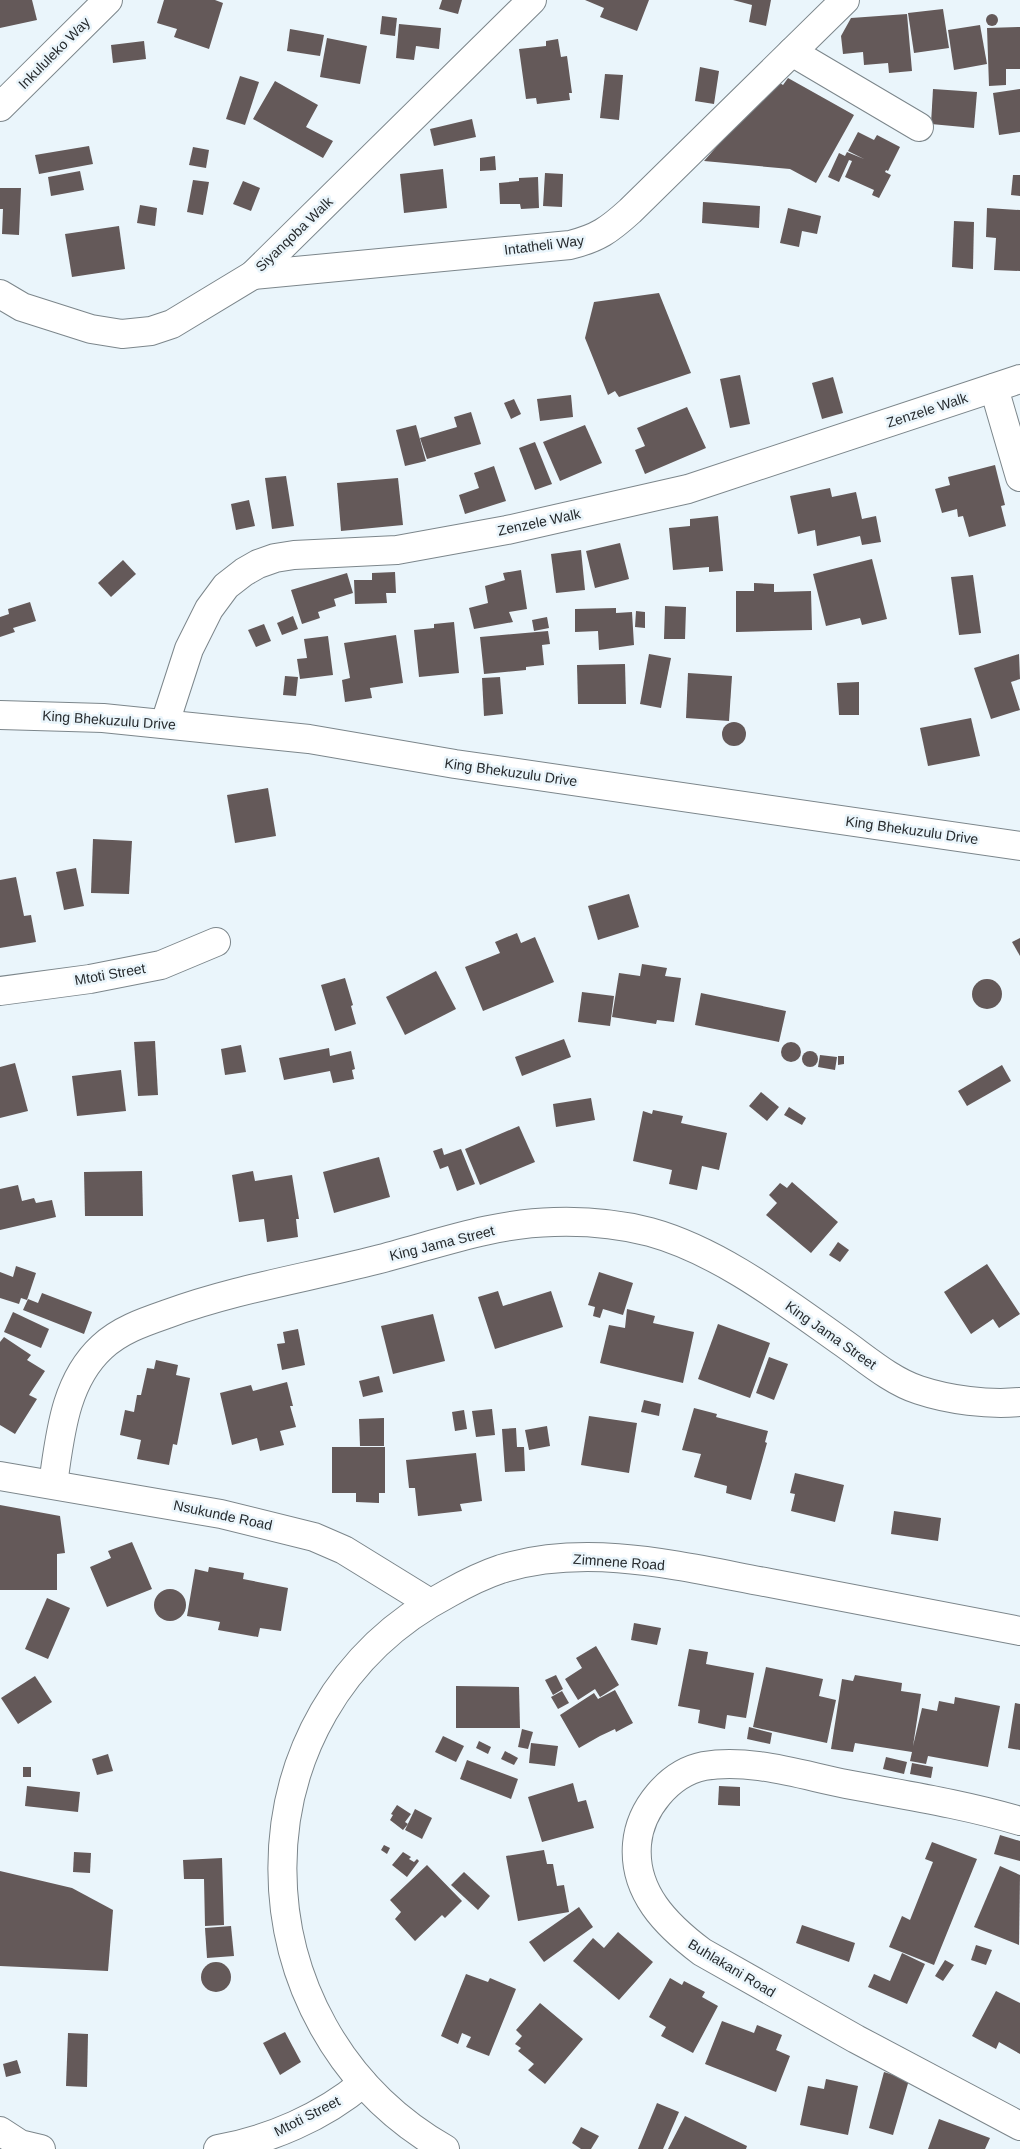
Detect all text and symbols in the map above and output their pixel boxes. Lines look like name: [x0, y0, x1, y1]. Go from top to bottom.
street label: Inkululeko Way: [15, 14, 93, 92]
street label: Siyanqoba Walk: [252, 193, 336, 275]
street label: Intatheli Way: [503, 232, 585, 258]
street label: Zenzele Walk: [884, 389, 970, 431]
street label: Zenzele Walk: [496, 505, 583, 539]
street label: King Bhekuzulu Drive: [42, 707, 177, 733]
street label: King Bhekuzulu Drive: [444, 755, 579, 789]
street label: King Bhekuzulu Drive: [845, 813, 980, 847]
street label: Mtoti Street: [73, 960, 147, 988]
street label: King Jama Street: [388, 1222, 496, 1264]
street label: King Jama Street: [782, 1298, 880, 1372]
street label: Nsukunde Road: [172, 1497, 274, 1533]
street label: Zimnene Road: [573, 1551, 665, 1573]
street label: Buhlakani Road: [686, 1936, 778, 2000]
street label: Mtoti Street: [271, 2093, 343, 2139]

